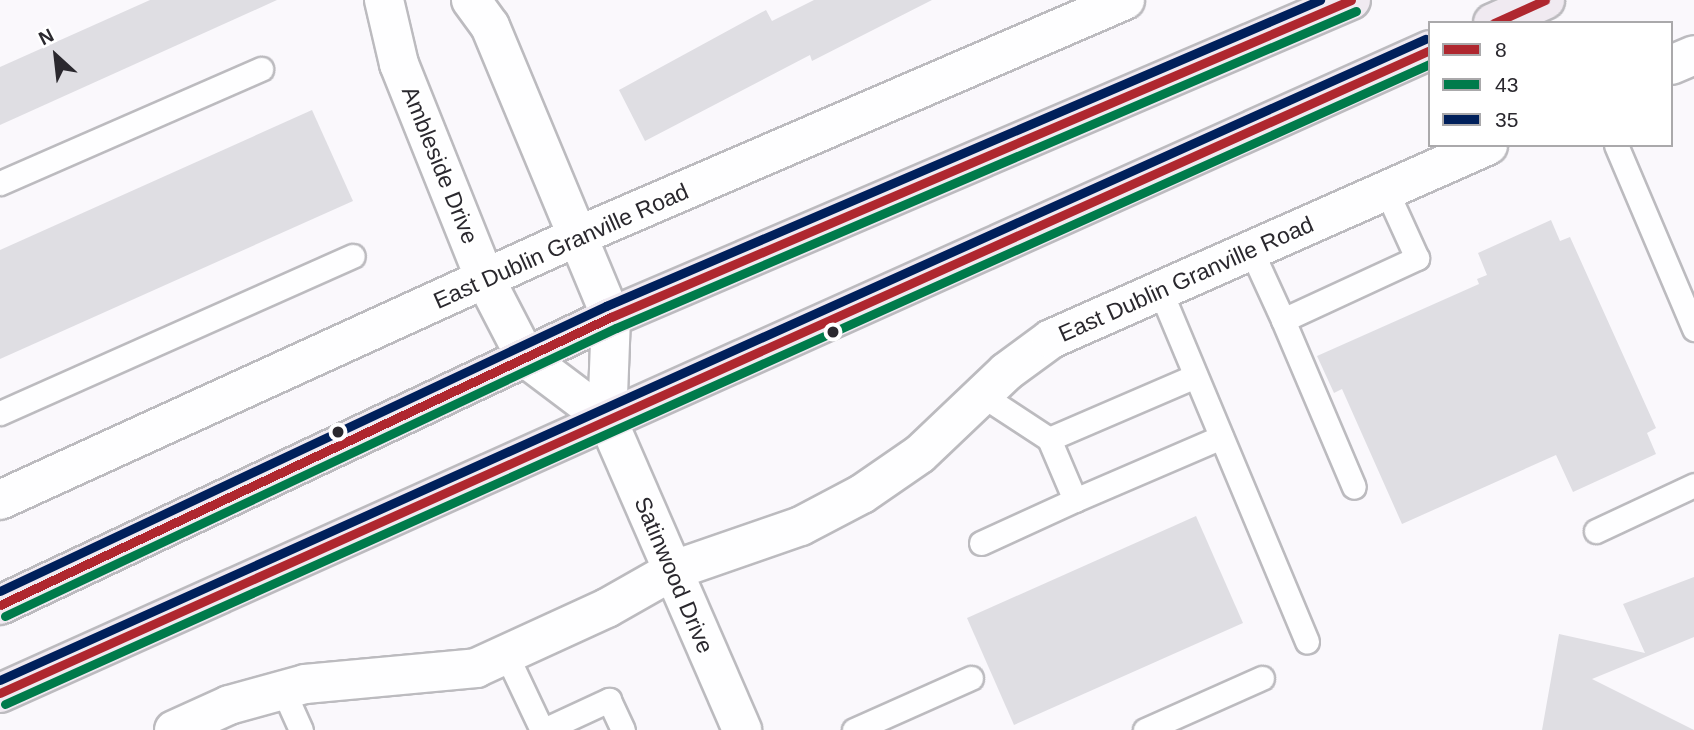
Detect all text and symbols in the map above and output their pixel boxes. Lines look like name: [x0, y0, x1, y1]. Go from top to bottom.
north arrow: [21, 21, 91, 91]
legend: [1428, 21, 1673, 147]
text: N: [35, 24, 57, 49]
text: 8: [1495, 38, 1507, 61]
text: 43: [1495, 73, 1518, 96]
street label: Ambleside Drive: [396, 82, 484, 248]
text: 35: [1495, 108, 1518, 131]
street label: East Dublin Granville Road: [429, 177, 693, 315]
street label: East Dublin Granville Road: [1054, 210, 1318, 348]
unlabelled marker: [826, 325, 840, 339]
unlabelled marker: [331, 425, 345, 439]
street label: Satinwood Drive: [629, 493, 719, 657]

